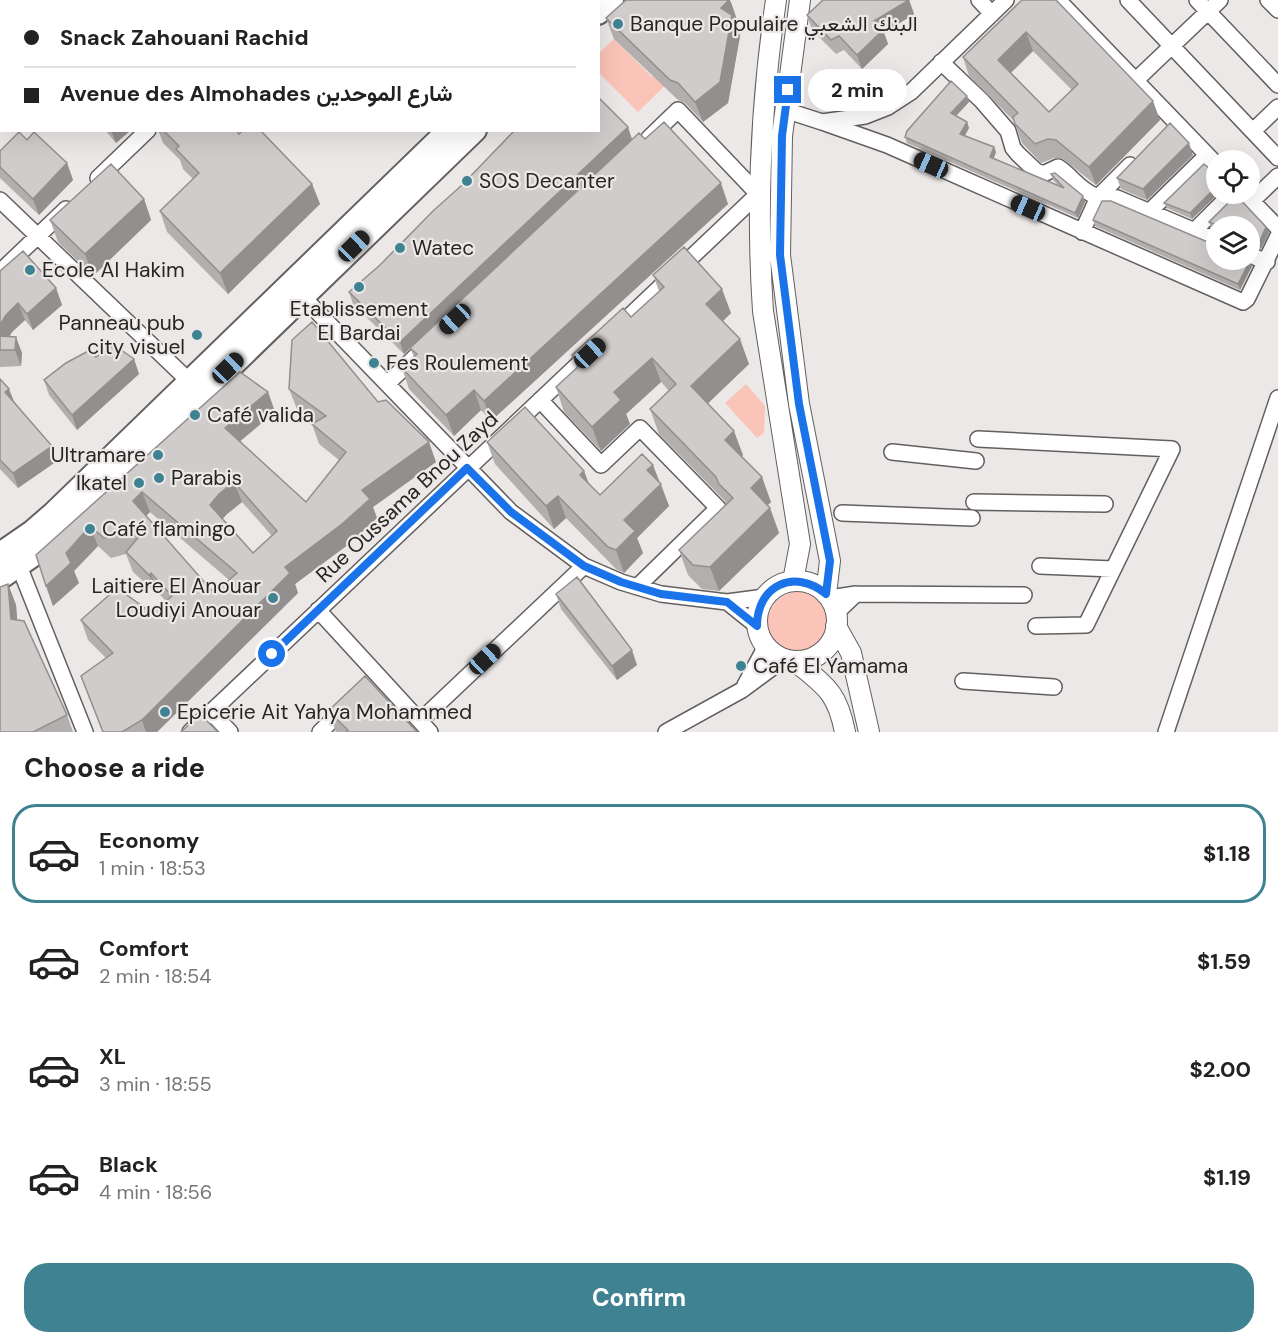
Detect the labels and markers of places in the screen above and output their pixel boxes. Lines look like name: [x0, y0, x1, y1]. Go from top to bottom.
place label: Banque Populaire البنك الشعبي: [630, 10, 918, 41]
marker: Banque Populaire البنك الشعبي: [611, 17, 625, 31]
place label: SOS Decanter: [479, 167, 615, 195]
marker: SOS Decanter: [460, 174, 474, 188]
place label: Watec: [412, 234, 474, 262]
marker: Watec: [393, 241, 407, 255]
place label: Ecole Al Hakim: [42, 256, 185, 284]
marker: Ecole Al Hakim: [23, 263, 37, 277]
marker: Etablissement El Bardai: [352, 280, 366, 294]
place label: Etablissement El Bardai: [290, 295, 428, 347]
place label: Panneau pub city visuel: [58, 309, 185, 361]
marker: Panneau pub city visuel: [190, 328, 204, 342]
place label: Fes Roulement: [386, 349, 529, 377]
marker: Fes Roulement: [367, 356, 381, 370]
place label: Café valida: [207, 401, 314, 429]
marker: Café valida: [188, 408, 202, 422]
place label: Ultramare: [51, 441, 146, 469]
marker: Ultramare: [151, 448, 165, 462]
place label: Parabis: [171, 464, 242, 492]
place label: Ikatel: [76, 469, 127, 497]
marker: Parabis: [152, 471, 166, 485]
marker: Ikatel: [132, 476, 146, 490]
place label: Café flamingo: [102, 515, 236, 543]
marker: Café flamingo: [83, 522, 97, 536]
place label: Laitiere El Anouar Loudiyi Anouar: [92, 572, 261, 624]
marker: Laitiere El Anouar Loudiyi Anouar: [266, 591, 280, 605]
place label: Café El Yamama: [753, 652, 908, 680]
marker: Café El Yamama: [734, 659, 748, 673]
place label: Epicerie Ait Yahya Mohammed: [177, 698, 472, 726]
marker: Epicerie Ait Yahya Mohammed: [158, 705, 172, 719]

